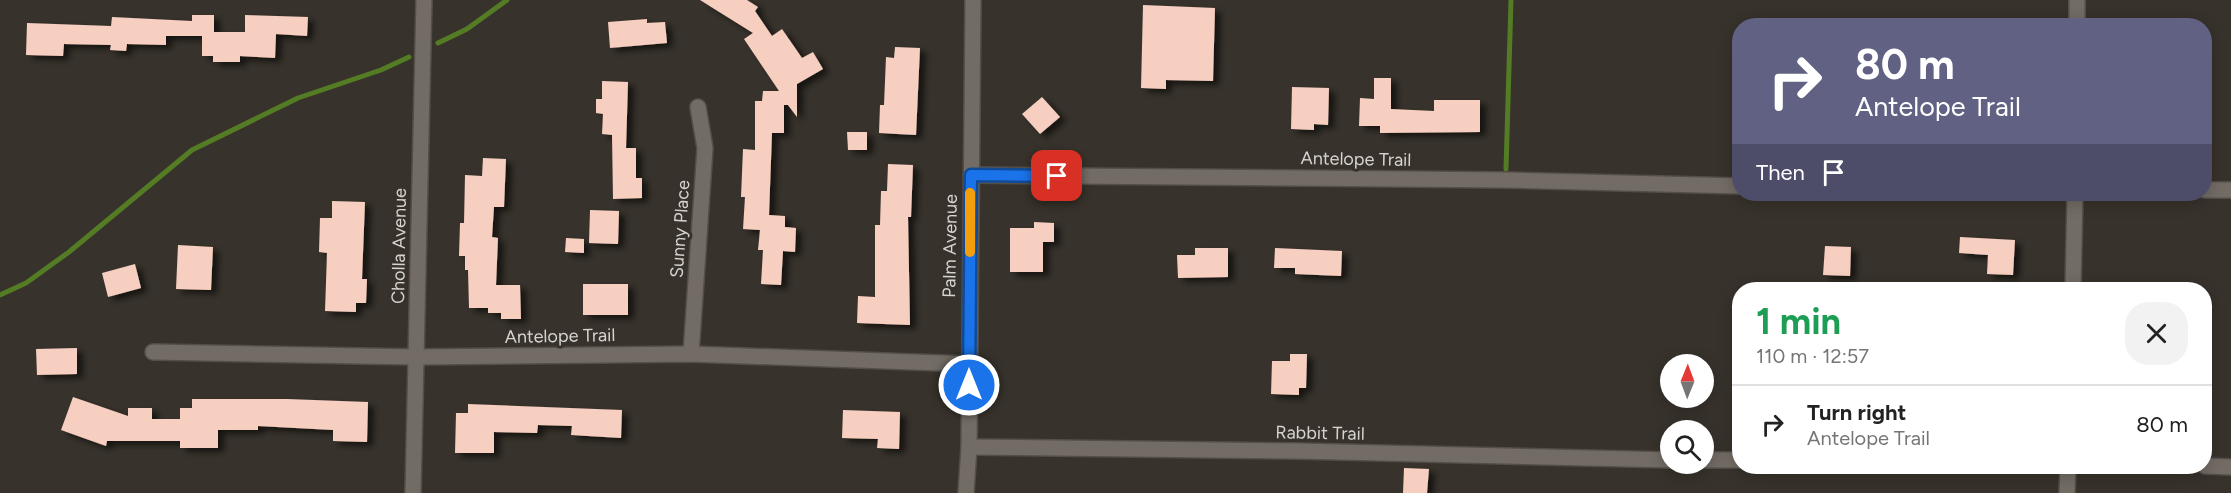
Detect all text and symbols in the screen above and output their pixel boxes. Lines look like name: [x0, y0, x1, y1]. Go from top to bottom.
text: 80 m: [1855, 39, 1955, 90]
icon: right: [1756, 42, 1834, 120]
text: Antelope Trail: [1855, 90, 2021, 123]
street label: Antelope Trail: [1301, 147, 1411, 171]
pin: [1031, 150, 1082, 201]
icon: arrive: [1817, 156, 1850, 189]
icon: arrive: [1040, 159, 1073, 192]
text: Then: [1756, 159, 1805, 186]
street label: Sunny Place: [666, 179, 694, 279]
street label: Cholla Avenue: [387, 188, 411, 304]
street label: Palm Avenue: [938, 194, 962, 298]
text: 1 min: [1756, 300, 1841, 343]
button: close: [2125, 302, 2188, 365]
street label: Antelope Trail: [505, 324, 615, 348]
text: 110 m · 12:57: [1756, 344, 1869, 368]
position arrow: [937, 353, 1001, 417]
north arrow: [1660, 354, 1714, 408]
map controls: [1660, 354, 1714, 474]
text: Turn right: [1807, 399, 1906, 426]
icon: right: [1756, 408, 1789, 441]
text: 80 m: [2136, 411, 2188, 438]
button: search: [1660, 420, 1714, 474]
street label: Rabbit Trail: [1275, 421, 1365, 445]
text: Antelope Trail: [1807, 426, 1930, 450]

